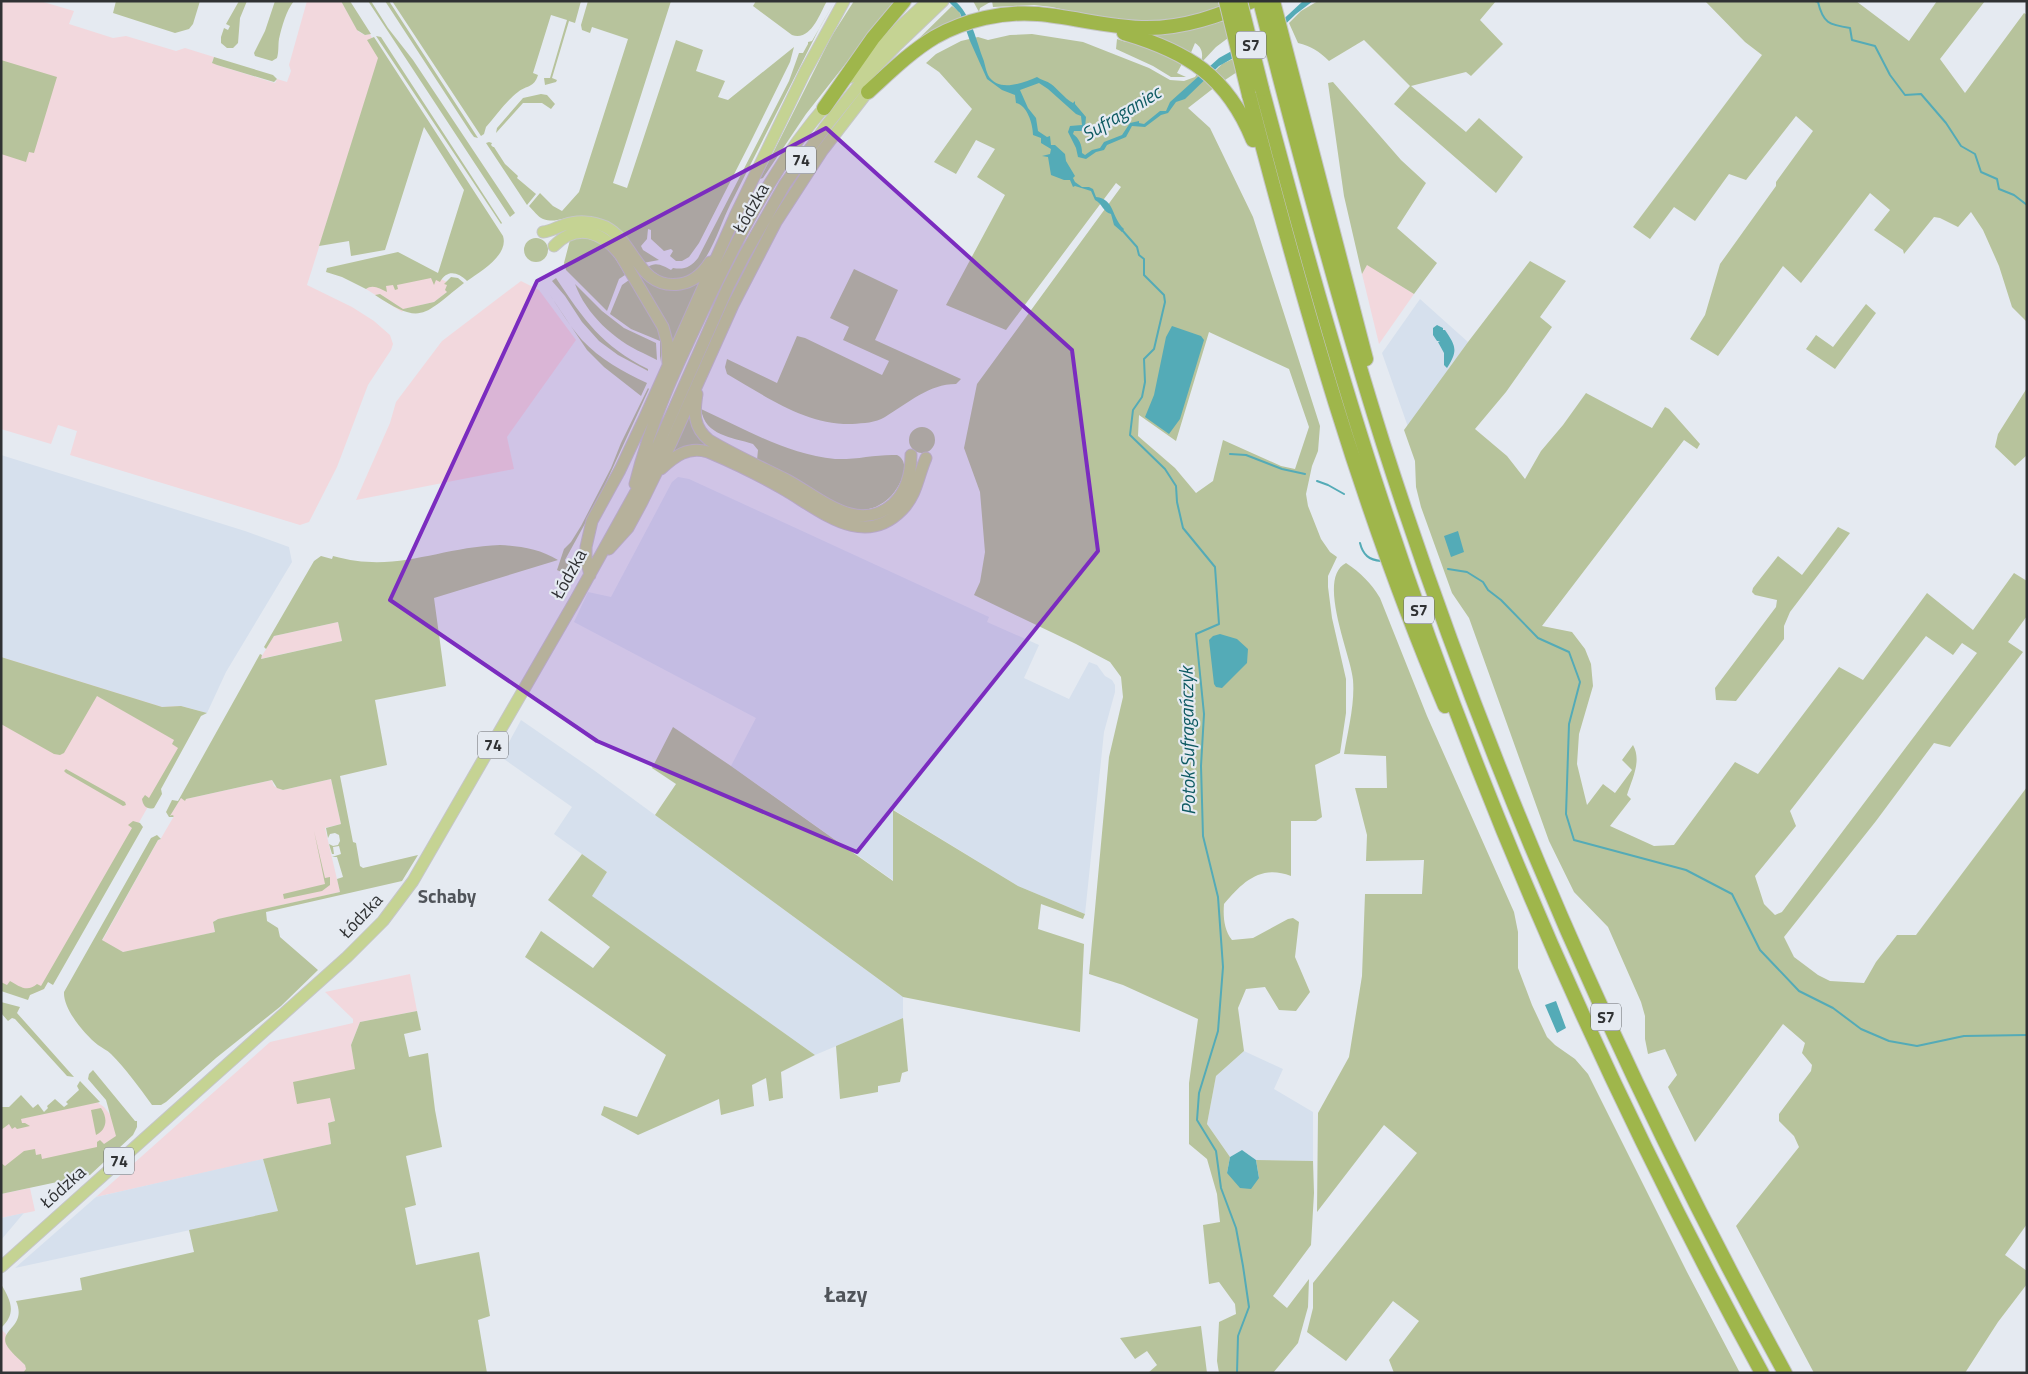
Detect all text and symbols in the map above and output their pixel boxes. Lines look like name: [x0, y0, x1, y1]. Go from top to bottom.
road number: S7: [1236, 32, 1266, 58]
water label: Sufraganiec: [1075, 76, 1168, 148]
road number: 74: [786, 146, 816, 174]
street label: Łódzka: [725, 178, 776, 238]
street label: Łódzka: [543, 544, 593, 605]
road number: S7: [1404, 596, 1434, 624]
water label: Potok Sufragańczyk: [1171, 664, 1202, 815]
road number: 74: [478, 732, 508, 758]
district label: Schaby: [418, 881, 477, 910]
street label: Łódzka: [332, 887, 389, 945]
road number: S7: [1591, 1004, 1621, 1030]
road number: 74: [104, 1148, 134, 1174]
street label: Łódzka: [33, 1159, 92, 1215]
district label: Łazy: [824, 1277, 867, 1311]

